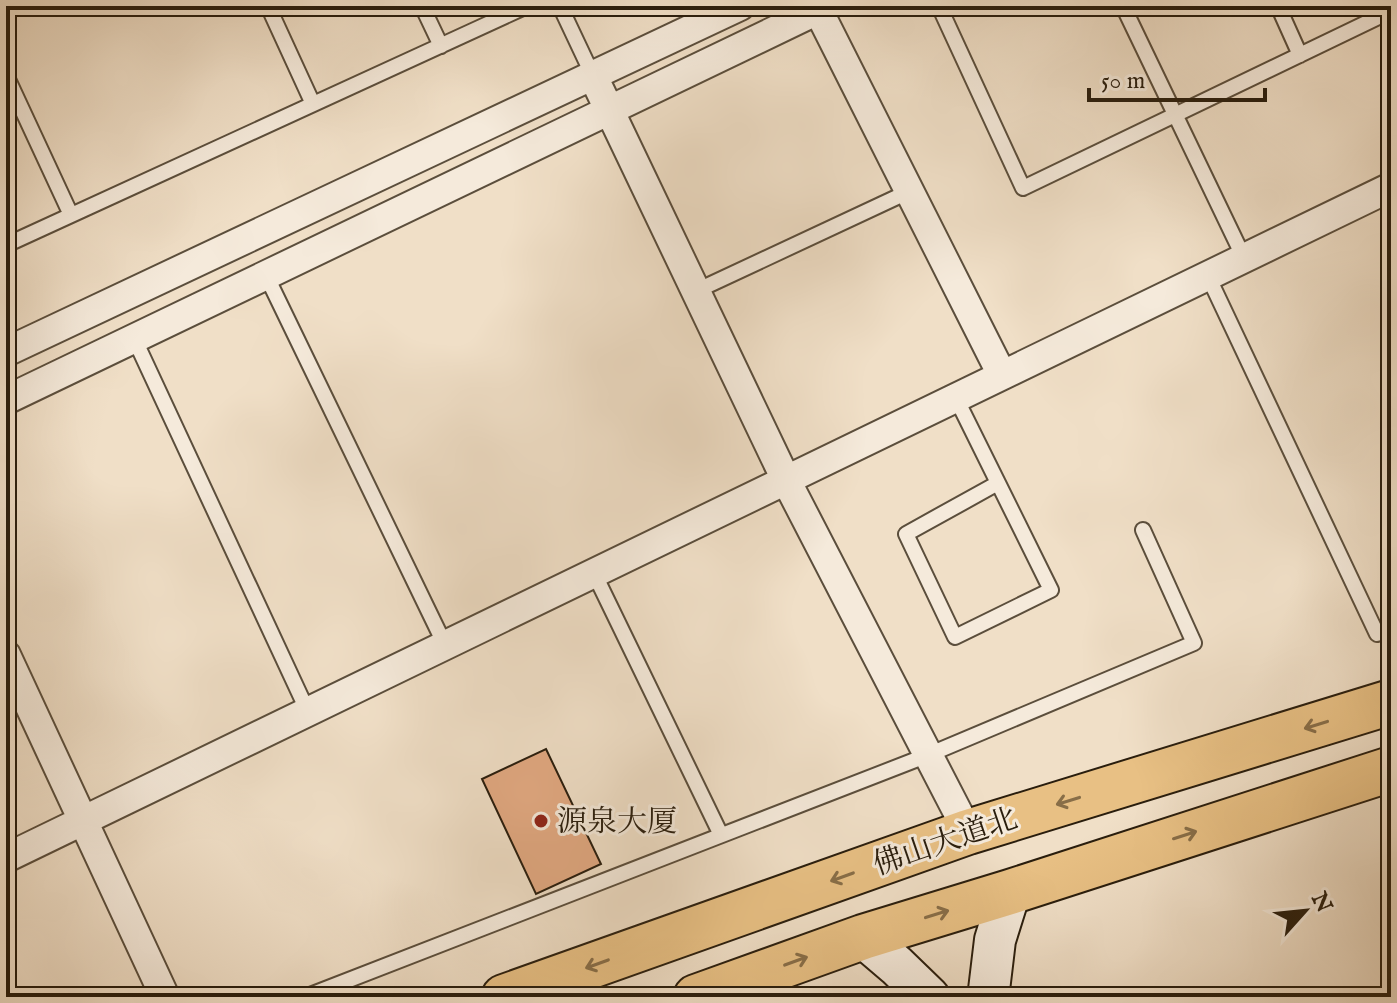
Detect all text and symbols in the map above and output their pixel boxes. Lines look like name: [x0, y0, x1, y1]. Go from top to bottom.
scale bar: [1089, 52, 1265, 102]
text: 50 m: [1101, 66, 1145, 97]
one-way arrow: [1304, 718, 1329, 733]
one-way arrow: [1056, 795, 1081, 809]
street label: 佛山大道北: [869, 801, 1023, 885]
place label: 源泉大厦: [557, 804, 677, 842]
marker: 源泉大厦: [532, 812, 550, 830]
one-way arrow: [1172, 827, 1197, 842]
one-way arrow: [830, 870, 855, 885]
north arrow: [1265, 871, 1345, 951]
text: N: [1304, 887, 1338, 918]
one-way arrow: [924, 906, 950, 921]
one-way arrow: [783, 953, 808, 968]
one-way arrow: [585, 958, 610, 972]

